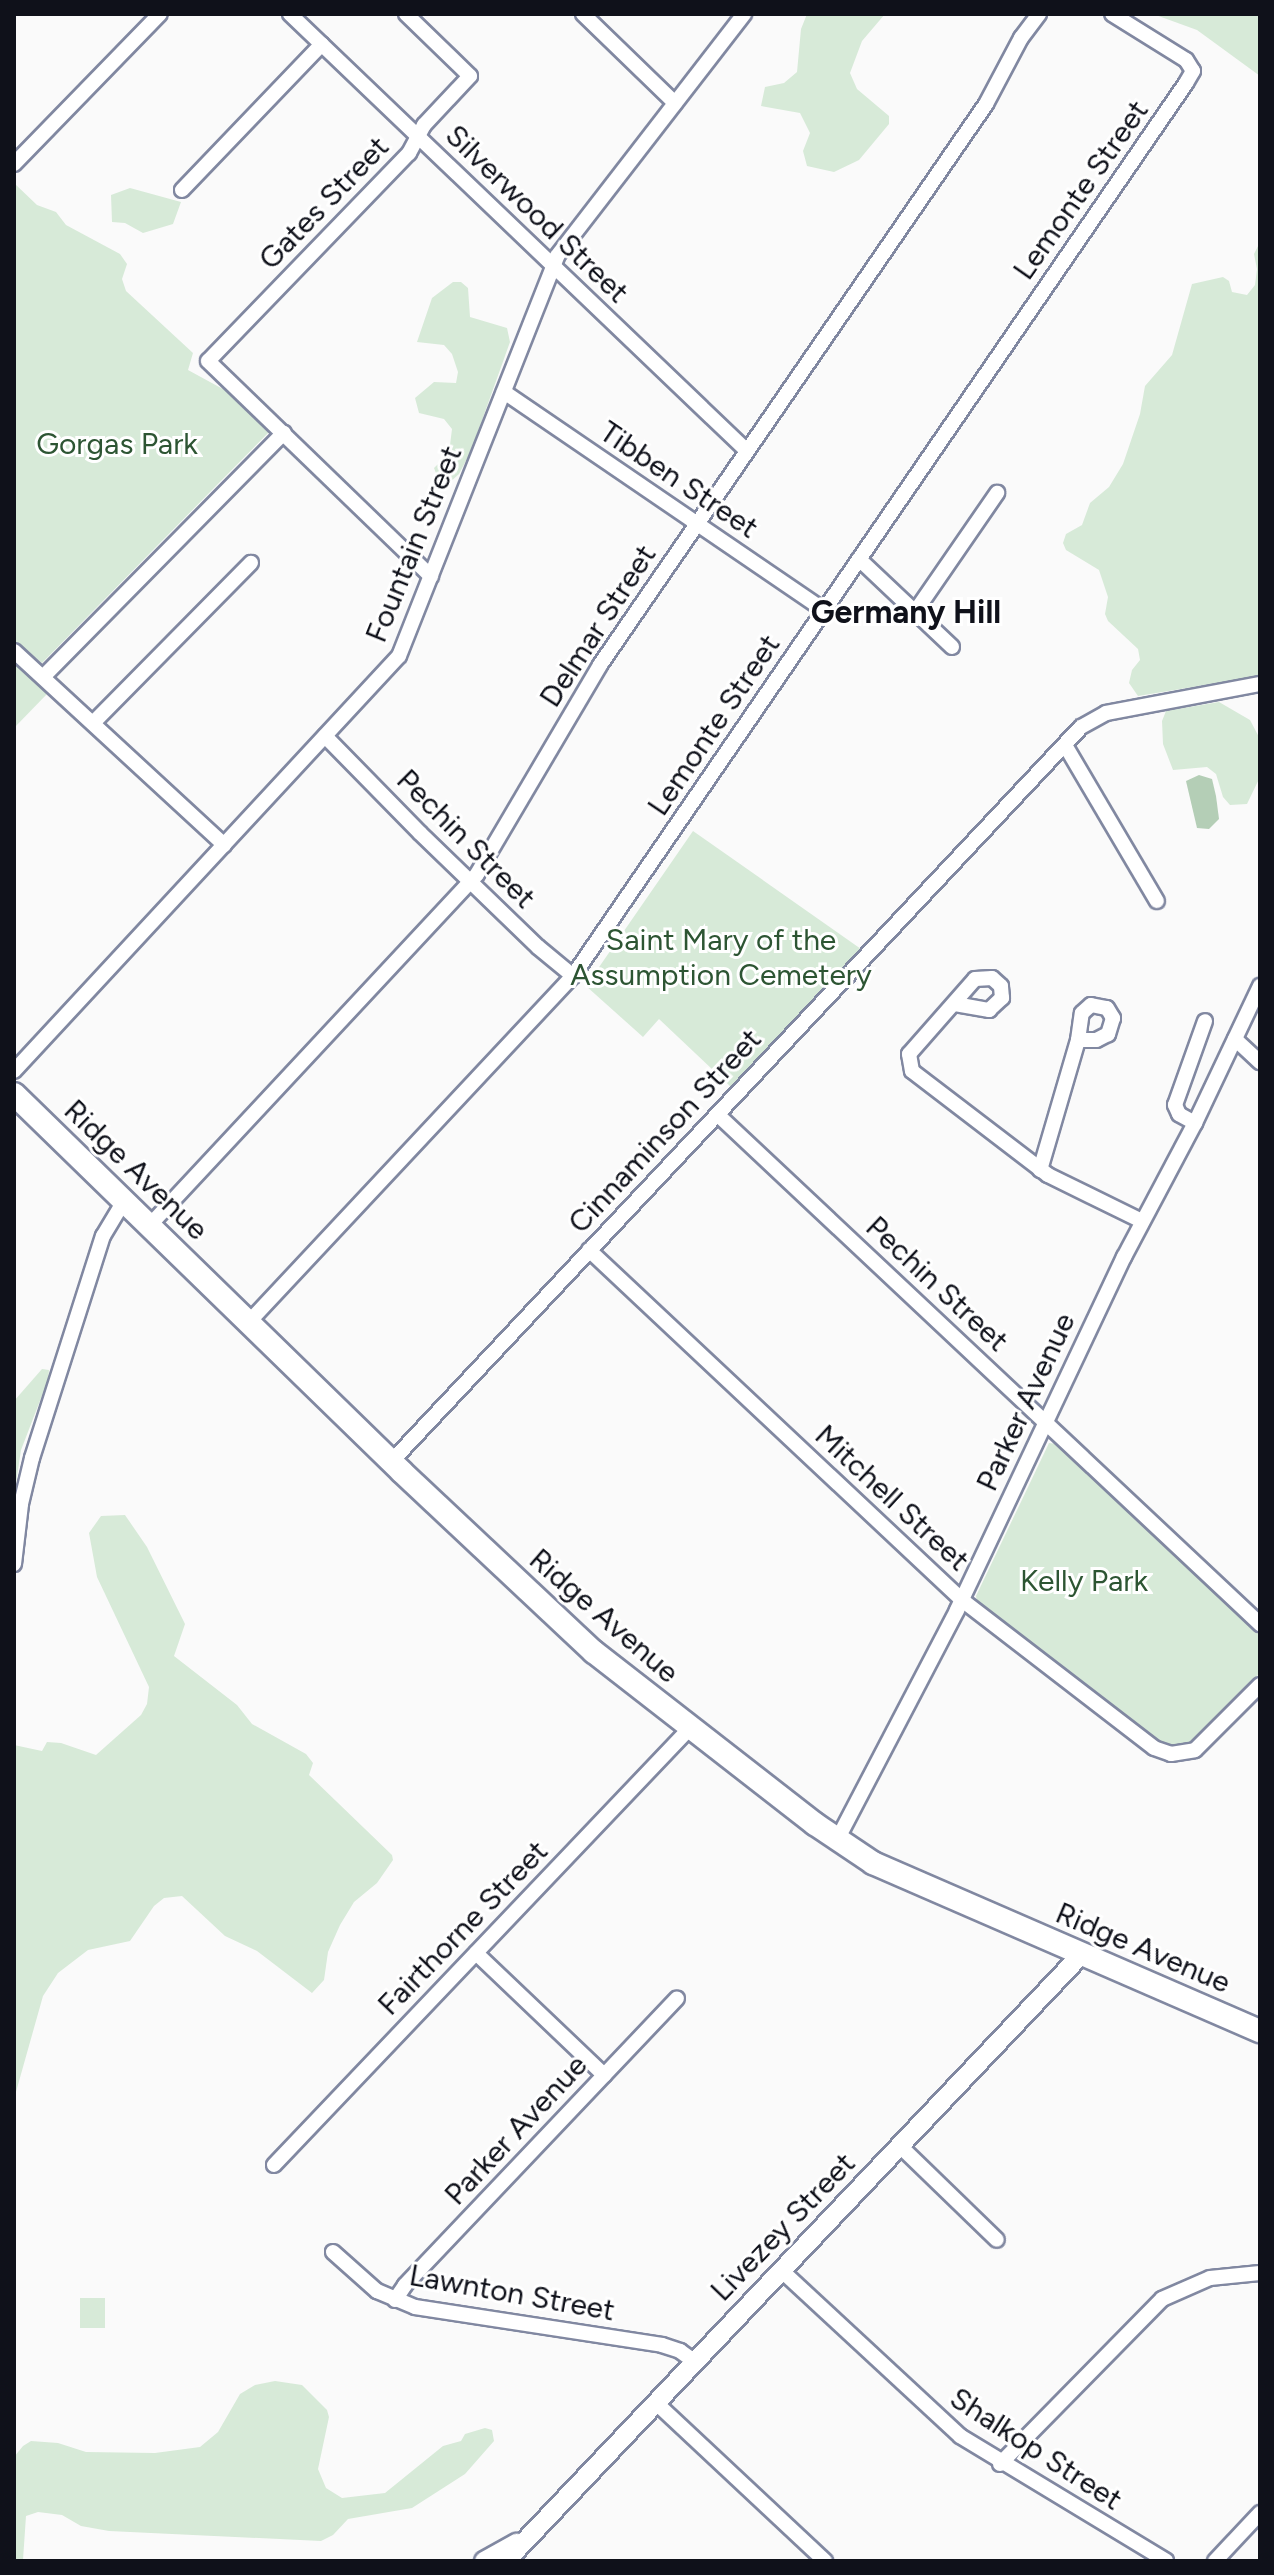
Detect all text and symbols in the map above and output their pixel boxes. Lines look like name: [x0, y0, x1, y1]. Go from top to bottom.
street label: Lemonte Street: [1006, 93, 1156, 287]
street label: Silverwood Street: [438, 117, 636, 311]
street label: Gates Street: [252, 129, 396, 277]
street label: Tibben Street: [593, 414, 765, 546]
park label: Gorgas Park: [36, 426, 198, 462]
street label: Fountain Street: [358, 441, 470, 647]
street label: Delmar Street: [532, 538, 664, 714]
district label: Germany Hill: [811, 593, 1001, 631]
street label: Lemonte Street: [640, 628, 788, 822]
street label: Pechin Street: [389, 762, 543, 916]
park label: Saint Mary of the Assumption Cemetery: [570, 922, 872, 992]
street label: Cinnaminson Street: [561, 1021, 769, 1241]
street label: Ridge Avenue: [57, 1092, 215, 1248]
street label: Pechin Street: [858, 1209, 1016, 1359]
street label: Parker Avenue: [969, 1307, 1083, 1497]
street label: Mitchell Street: [807, 1417, 977, 1579]
street label: Ridge Avenue: [522, 1541, 686, 1691]
park label: Kelly Park: [1020, 1563, 1148, 1599]
street label: Fairthorne Street: [371, 1833, 555, 2023]
street label: Ridge Avenue: [1050, 1895, 1236, 2001]
street label: Parker Avenue: [437, 2047, 595, 2213]
street label: Livezey Street: [703, 2145, 863, 2309]
street label: Lawnton Street: [407, 2257, 617, 2329]
street label: Shalkop Street: [943, 2380, 1129, 2518]

